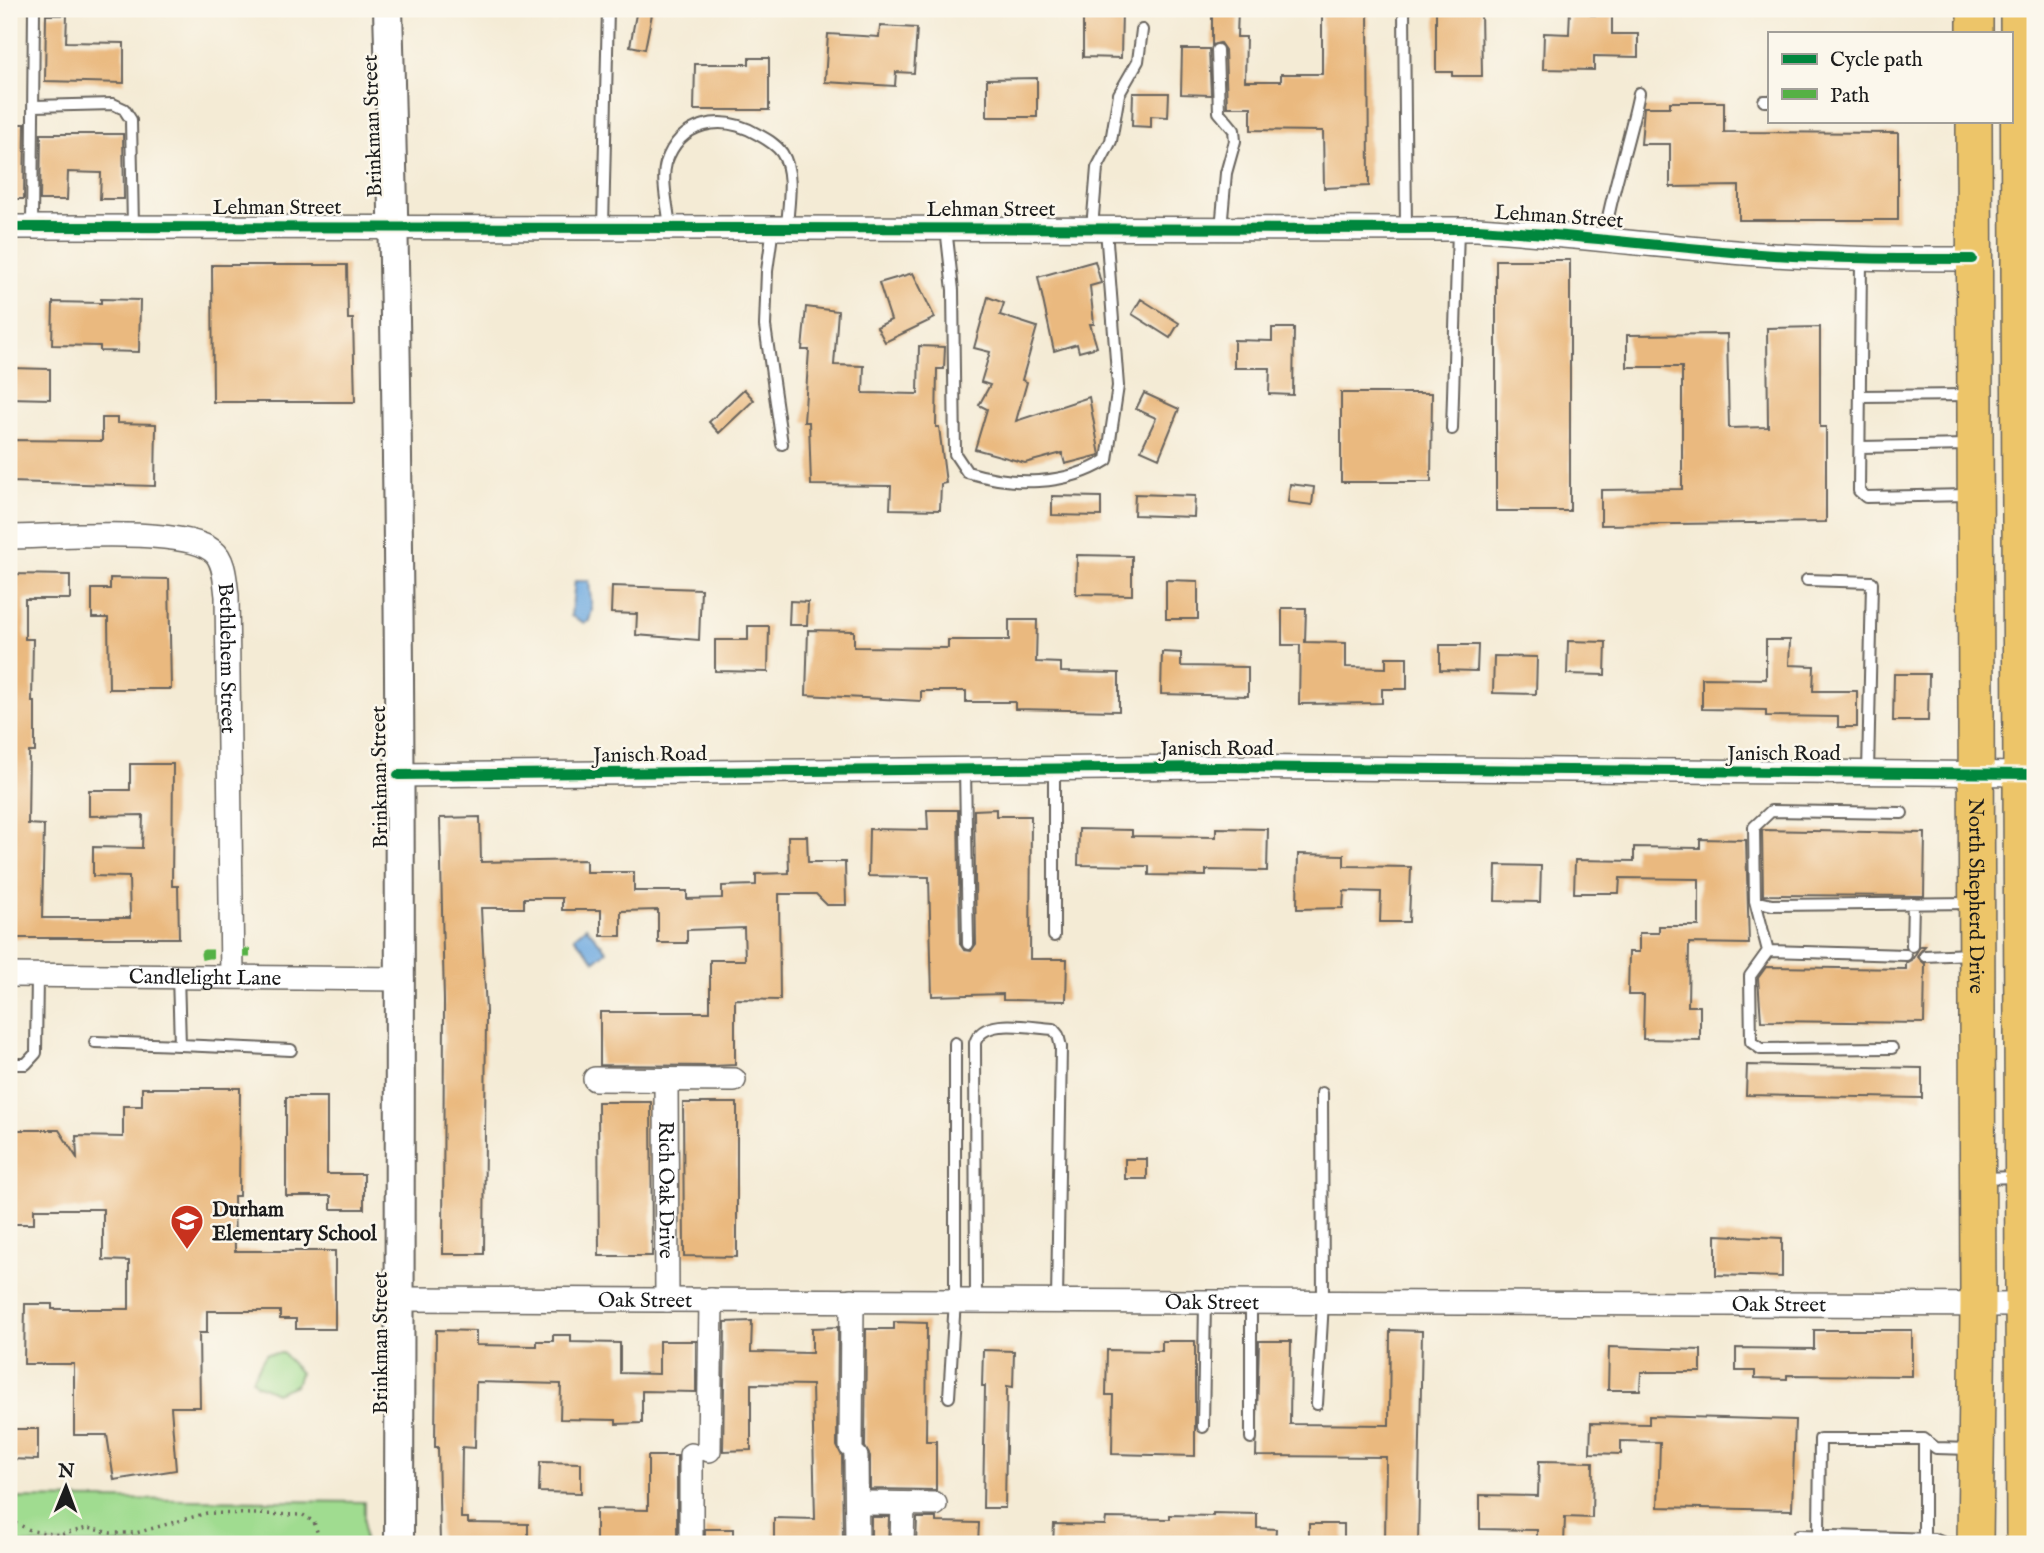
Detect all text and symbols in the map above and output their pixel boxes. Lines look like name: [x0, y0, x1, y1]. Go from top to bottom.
legend: [1768, 32, 2012, 122]
text: Cycle path: [1830, 47, 1923, 74]
street label: Brinkman Street: [358, 54, 389, 198]
text: Path: [1830, 83, 1869, 110]
street label: Lehman Street: [212, 195, 342, 222]
street label: Lehman Street: [926, 197, 1056, 224]
street label: Lehman Street: [1494, 200, 1624, 235]
street label: Bethlehem Street: [211, 582, 241, 734]
street label: Brinkman Street: [366, 705, 395, 849]
street label: Janisch Road: [1158, 736, 1275, 763]
street label: Janisch Road: [591, 741, 708, 770]
street label: Janisch Road: [1725, 741, 1842, 768]
street label: North Shepherd Drive: [1961, 798, 1989, 994]
street label: Candlelight Lane: [129, 964, 282, 993]
street label: Rich Oak Drive: [651, 1121, 679, 1259]
place label: Durham Elementary School: [212, 1197, 378, 1248]
school or university icon: Durham Elementary School: [168, 1202, 206, 1251]
street label: Brinkman Street: [368, 1272, 395, 1414]
street label: Oak Street: [598, 1288, 692, 1315]
street label: Oak Street: [1165, 1290, 1259, 1317]
street label: Oak Street: [1732, 1292, 1826, 1319]
north arrow: [32, 1452, 102, 1522]
text: N: [57, 1460, 75, 1484]

